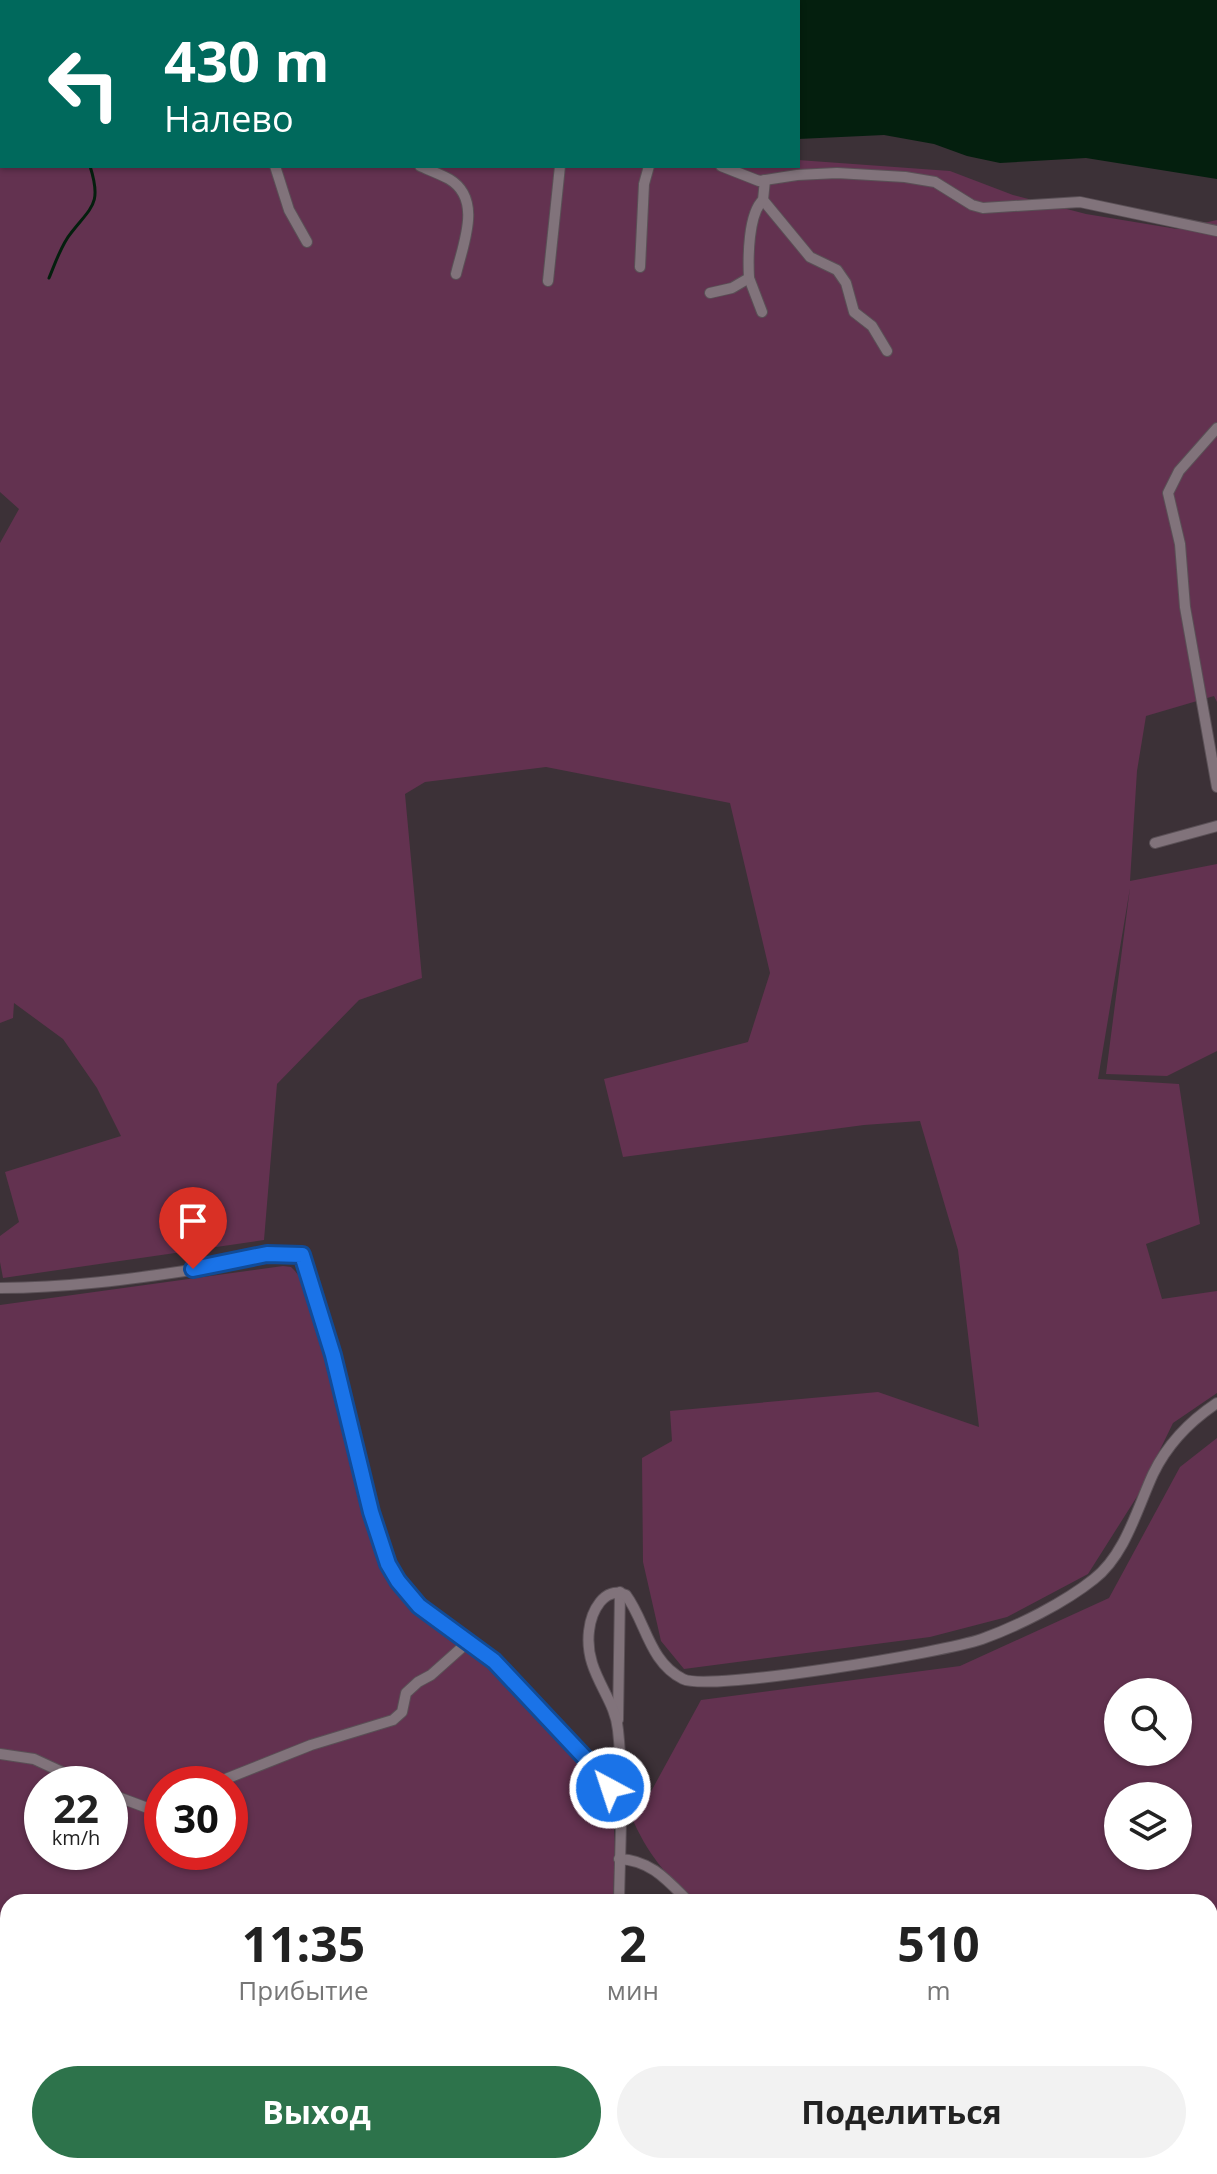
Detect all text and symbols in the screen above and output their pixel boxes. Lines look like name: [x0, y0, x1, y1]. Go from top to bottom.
text: 430 m: [164, 22, 330, 98]
icon: left: [32, 32, 136, 136]
text: Налево: [164, 94, 294, 143]
pin: [159, 1187, 227, 1269]
icon: arrive: [171, 1199, 215, 1243]
map controls: [1104, 1678, 1192, 1870]
button: search: [1104, 1678, 1192, 1766]
position arrow: [568, 1746, 652, 1830]
speed limit sign: 30: [144, 1766, 248, 1870]
text: 22: [53, 1780, 99, 1835]
button: layers: [1104, 1782, 1192, 1870]
text: km/h: [52, 1824, 100, 1851]
text: 11:35: [242, 1911, 365, 1976]
text: 2: [619, 1911, 647, 1976]
text: 510: [897, 1911, 980, 1976]
text: Прибытие: [238, 1972, 369, 2008]
text: мин: [607, 1972, 659, 2008]
text: m: [926, 1972, 950, 2008]
button: Выход: [32, 2066, 601, 2158]
button: Поделиться: [617, 2066, 1186, 2158]

